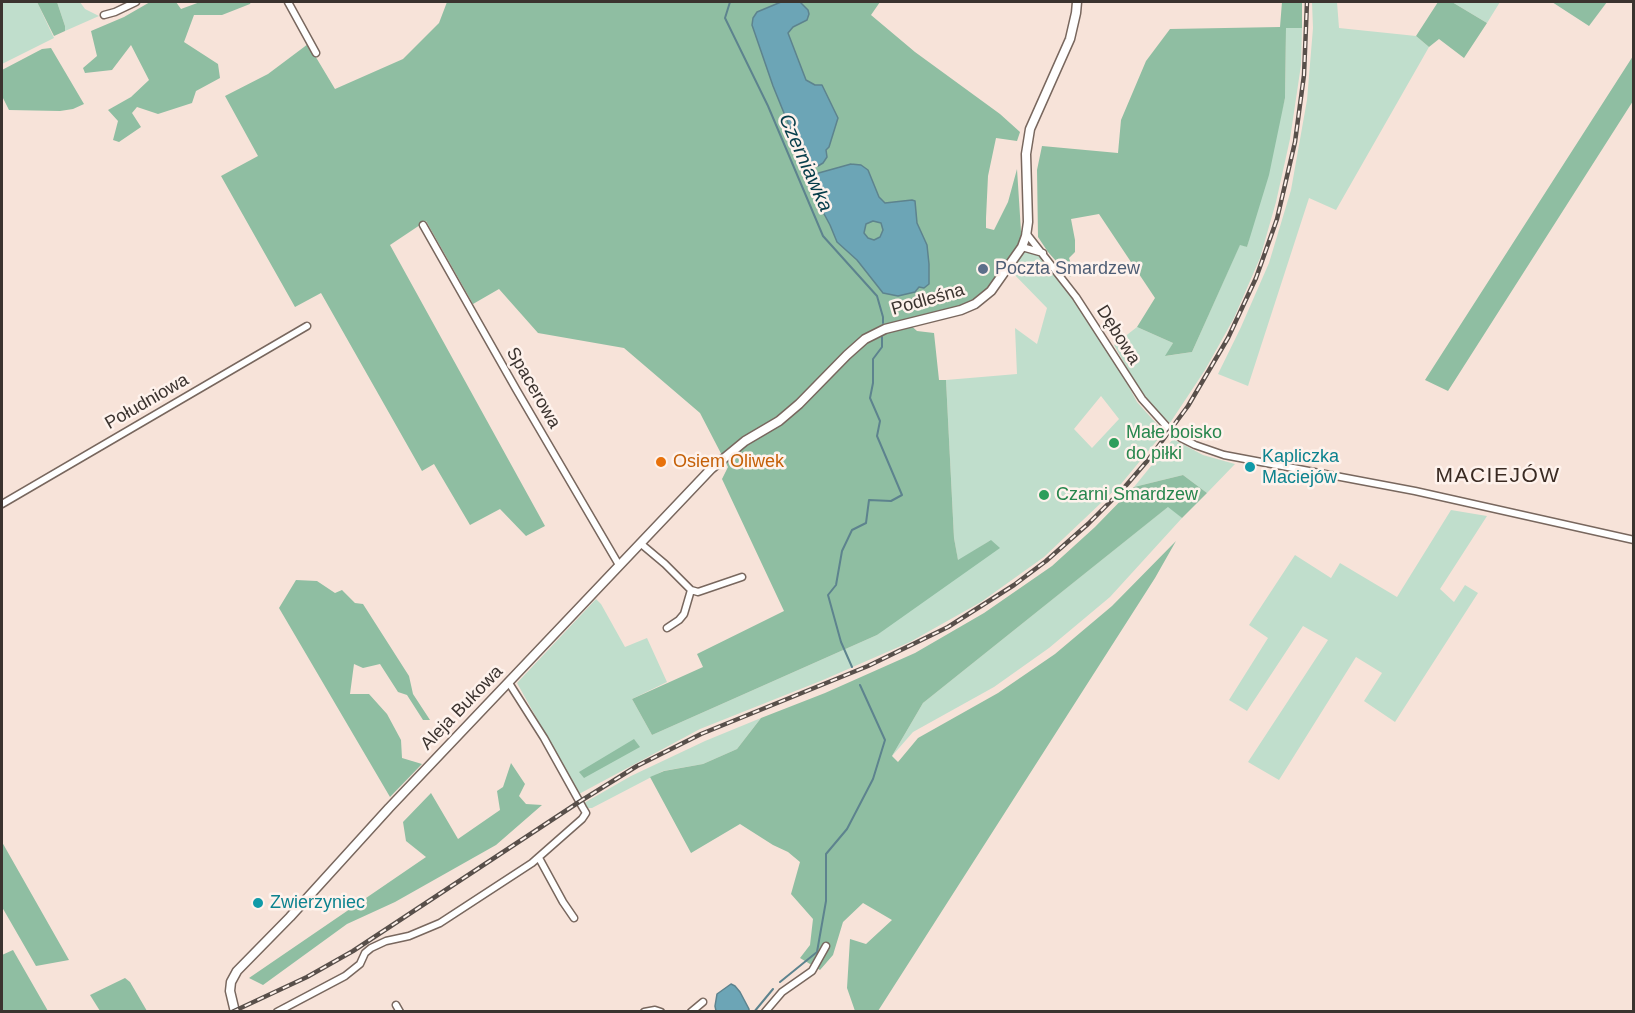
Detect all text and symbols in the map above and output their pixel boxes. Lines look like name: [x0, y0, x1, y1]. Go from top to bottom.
water label: Czerniawka: [773, 110, 837, 216]
place label: Poczta Smardzew: [995, 258, 1140, 280]
marker: Poczta Smardzew: [976, 262, 990, 276]
street label: Podleśna: [889, 279, 967, 321]
street label: Dębowa: [1091, 301, 1145, 369]
street label: Spacerowa: [501, 344, 565, 432]
street label: Południowa: [101, 369, 193, 435]
place label: Małe boisko do piłki: [1126, 422, 1222, 464]
marker: Małe boisko do piłki: [1107, 436, 1121, 450]
place label: Kapliczka Maciejów: [1262, 446, 1339, 488]
place label: Osiem Oliwek: [673, 451, 784, 473]
marker: Osiem Oliwek: [654, 455, 668, 469]
marker: Kapliczka Maciejów: [1243, 460, 1257, 474]
district label: MACIEJÓW: [1435, 463, 1561, 489]
place label: Czarni Smardzew: [1056, 484, 1198, 506]
marker: Czarni Smardzew: [1037, 488, 1051, 502]
street label: Aleja Bukowa: [416, 661, 508, 755]
place label: Zwierzyniec: [270, 892, 365, 914]
marker: Zwierzyniec: [251, 896, 265, 910]

